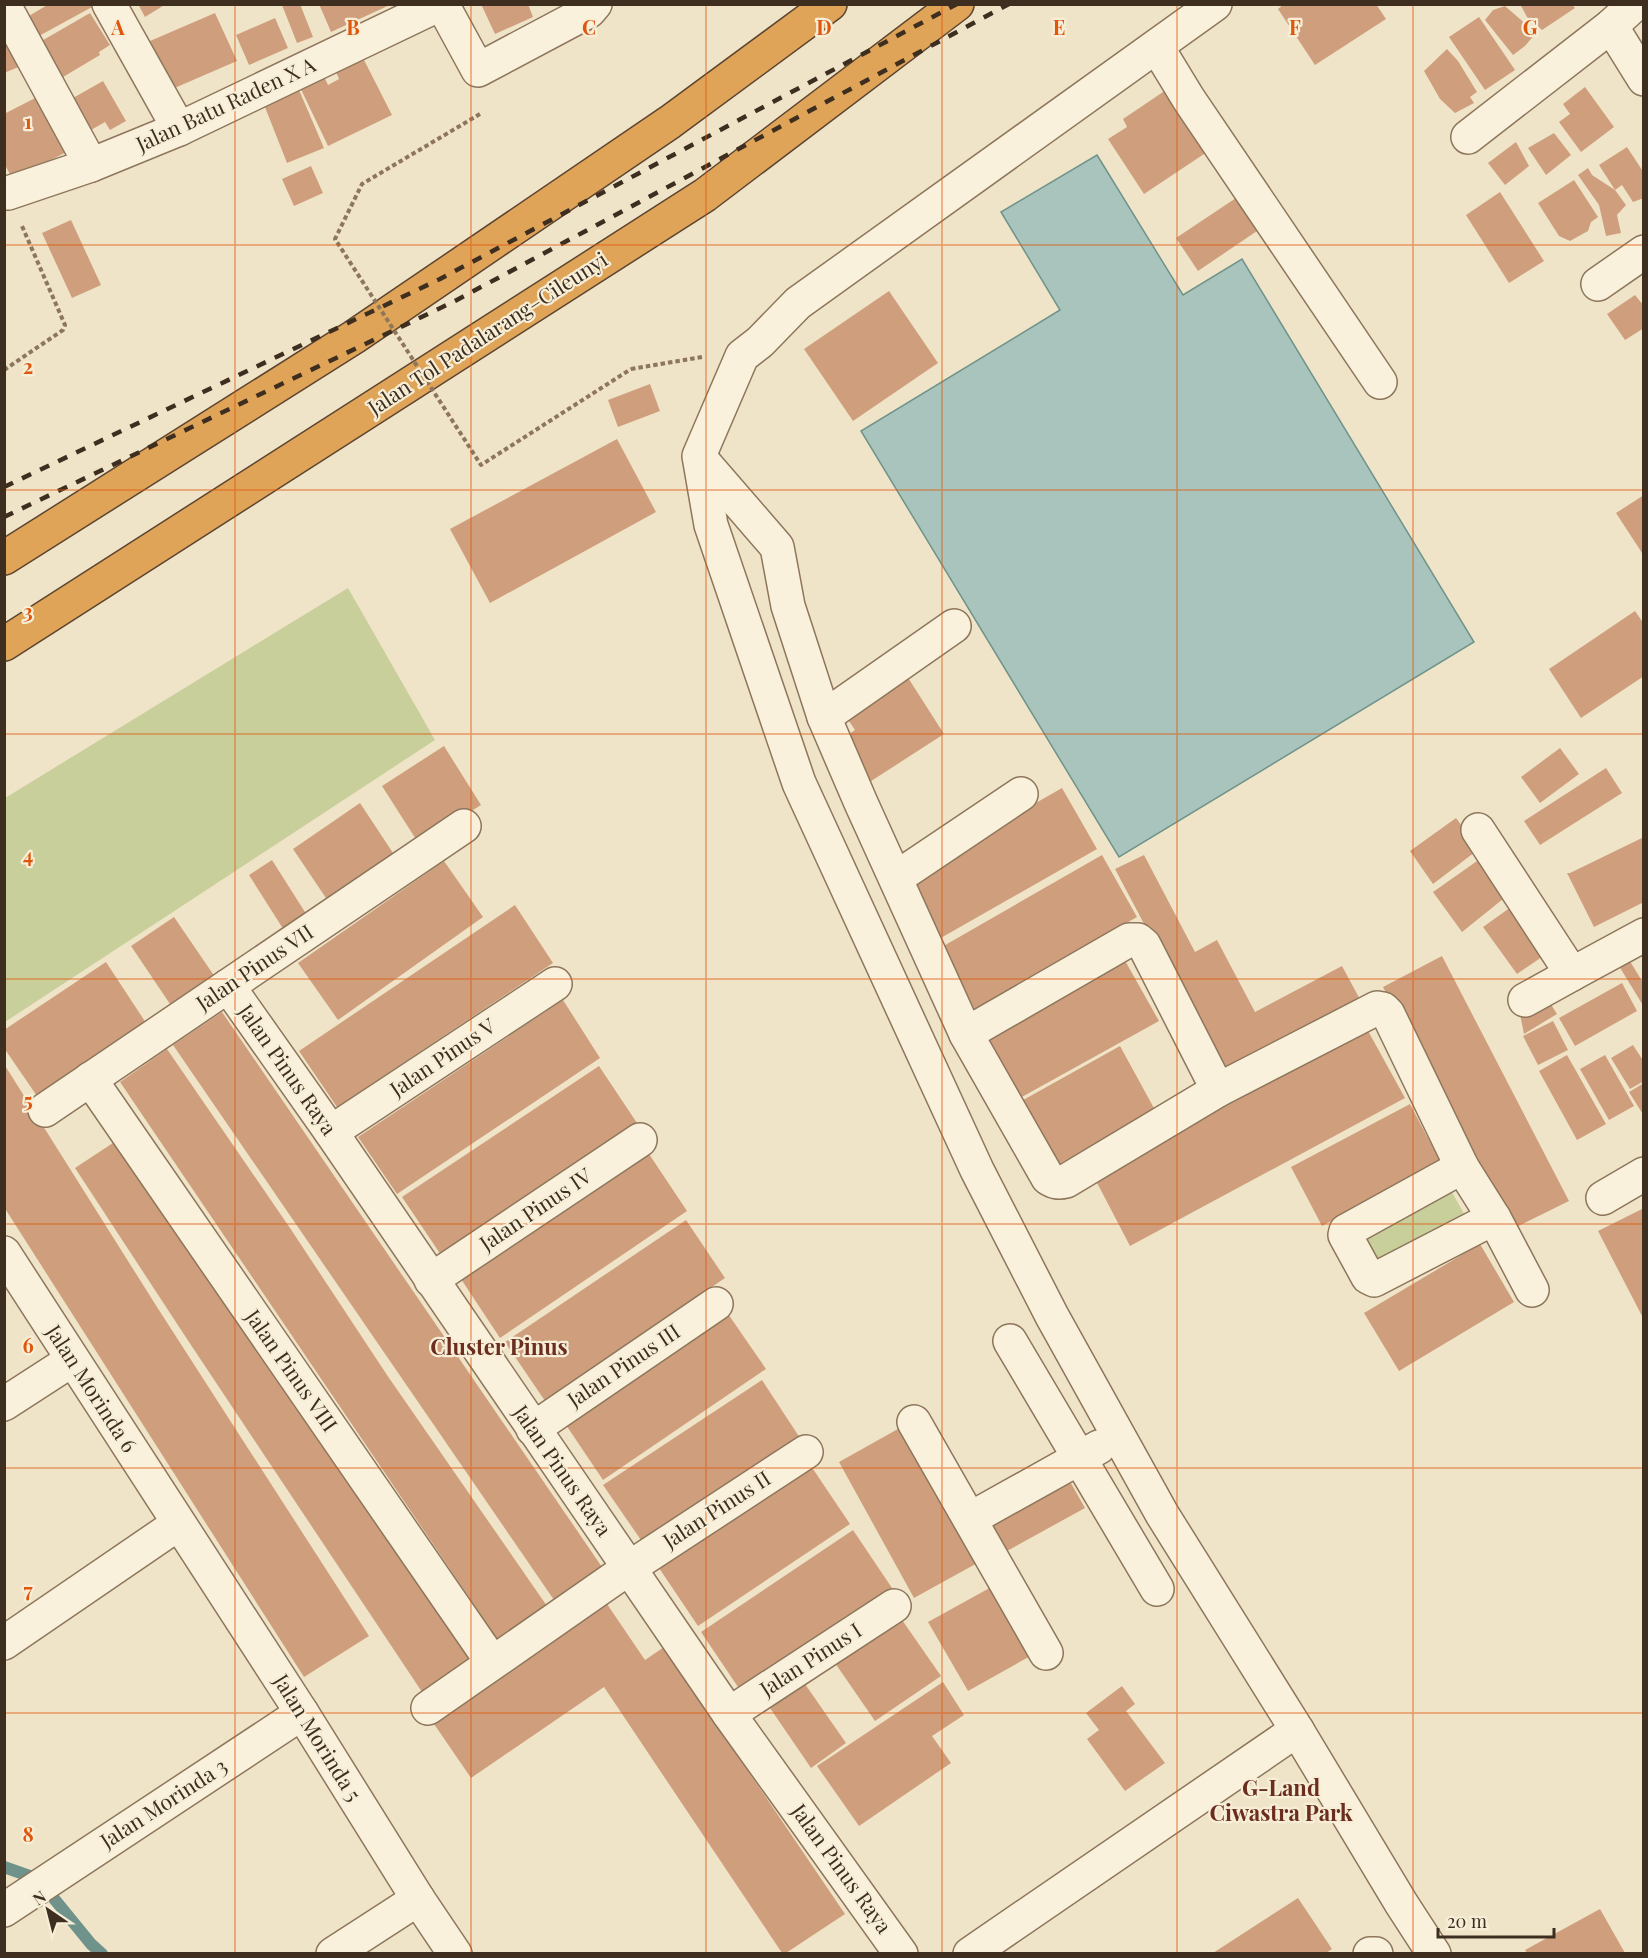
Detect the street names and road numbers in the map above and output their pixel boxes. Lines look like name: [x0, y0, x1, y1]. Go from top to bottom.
street label: Jalan Batu Raden X A: [130, 49, 320, 157]
street label: Jalan Tol Padalarang–Cileunyi: [361, 244, 612, 421]
street label: Jalan Pinus VII: [189, 917, 318, 1016]
street label: Jalan Pinus Raya: [233, 997, 344, 1140]
street label: Jalan Pinus V: [383, 1010, 501, 1102]
street label: Jalan Pinus IV: [473, 1160, 597, 1257]
street label: Jalan Pinus VIII: [240, 1303, 345, 1436]
street label: Jalan Pinus III: [560, 1316, 685, 1413]
street label: Jalan Morinda 6: [40, 1318, 145, 1457]
street label: Jalan Pinus Raya: [508, 1398, 619, 1541]
street label: Jalan Pinus II: [656, 1463, 775, 1554]
street label: Jalan Pinus I: [753, 1615, 866, 1702]
street label: Jalan Morinda 5: [268, 1667, 369, 1806]
street label: Jalan Morinda 3: [93, 1751, 232, 1854]
street label: Jalan Pinus Raya: [786, 1797, 899, 1939]

